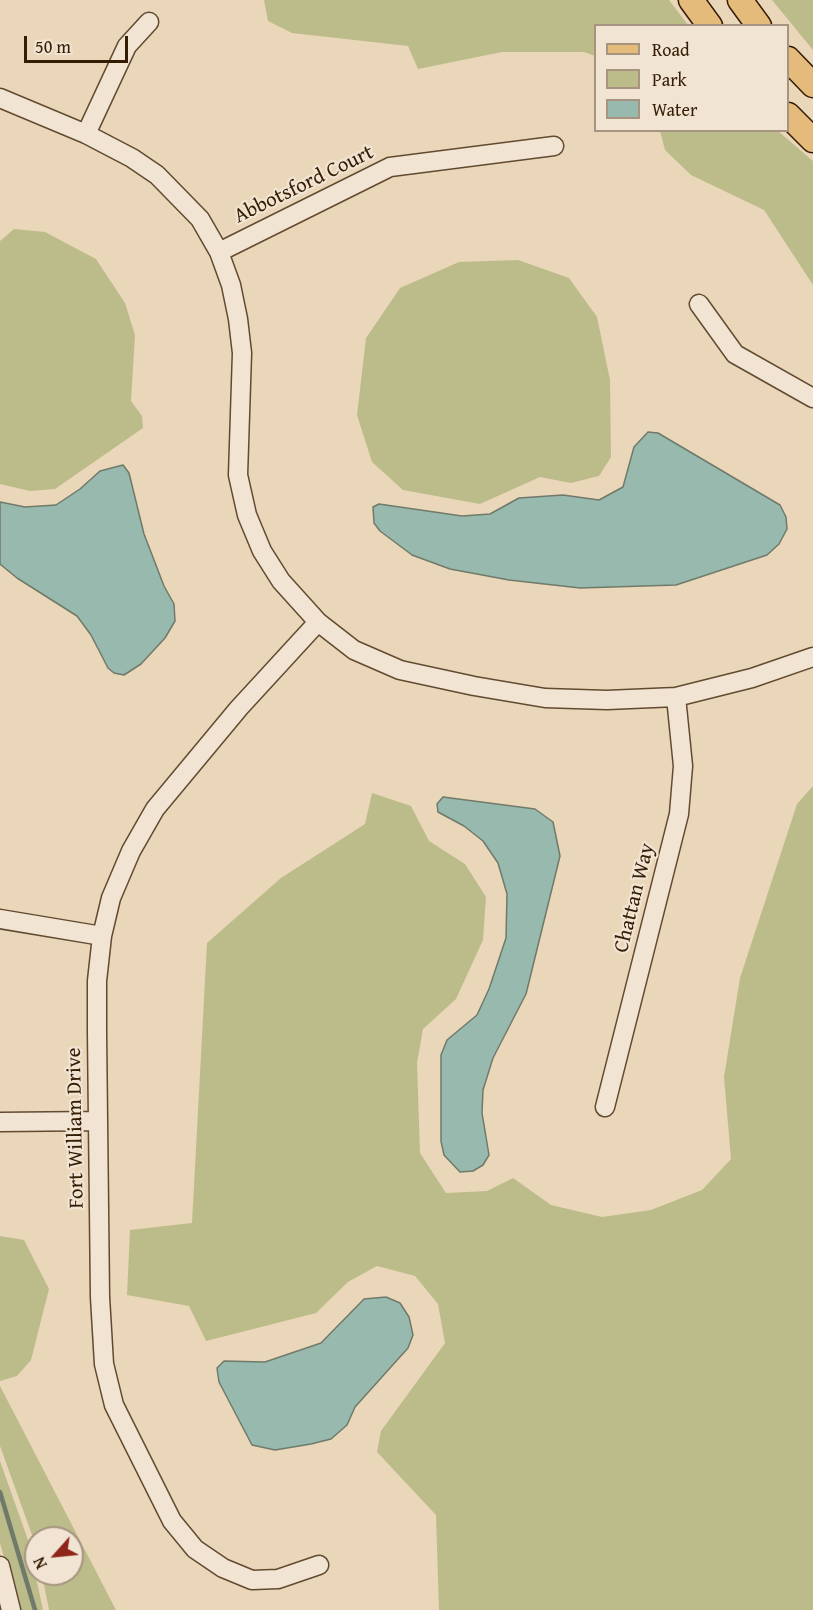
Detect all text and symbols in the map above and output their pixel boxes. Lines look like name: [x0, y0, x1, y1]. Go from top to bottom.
scale bar: [27, 24, 130, 62]
legend: [594, 24, 789, 132]
text: 50 m: [35, 33, 71, 60]
text: Road: [652, 36, 690, 63]
text: Park: [652, 66, 687, 93]
text: Water: [652, 96, 697, 123]
street label: Abbotsford Court: [230, 140, 378, 230]
street label: Chattan Way: [609, 841, 661, 955]
street label: Fort William Drive: [62, 1047, 90, 1209]
north arrow: [24, 1526, 84, 1586]
text: N: [27, 1553, 53, 1573]

